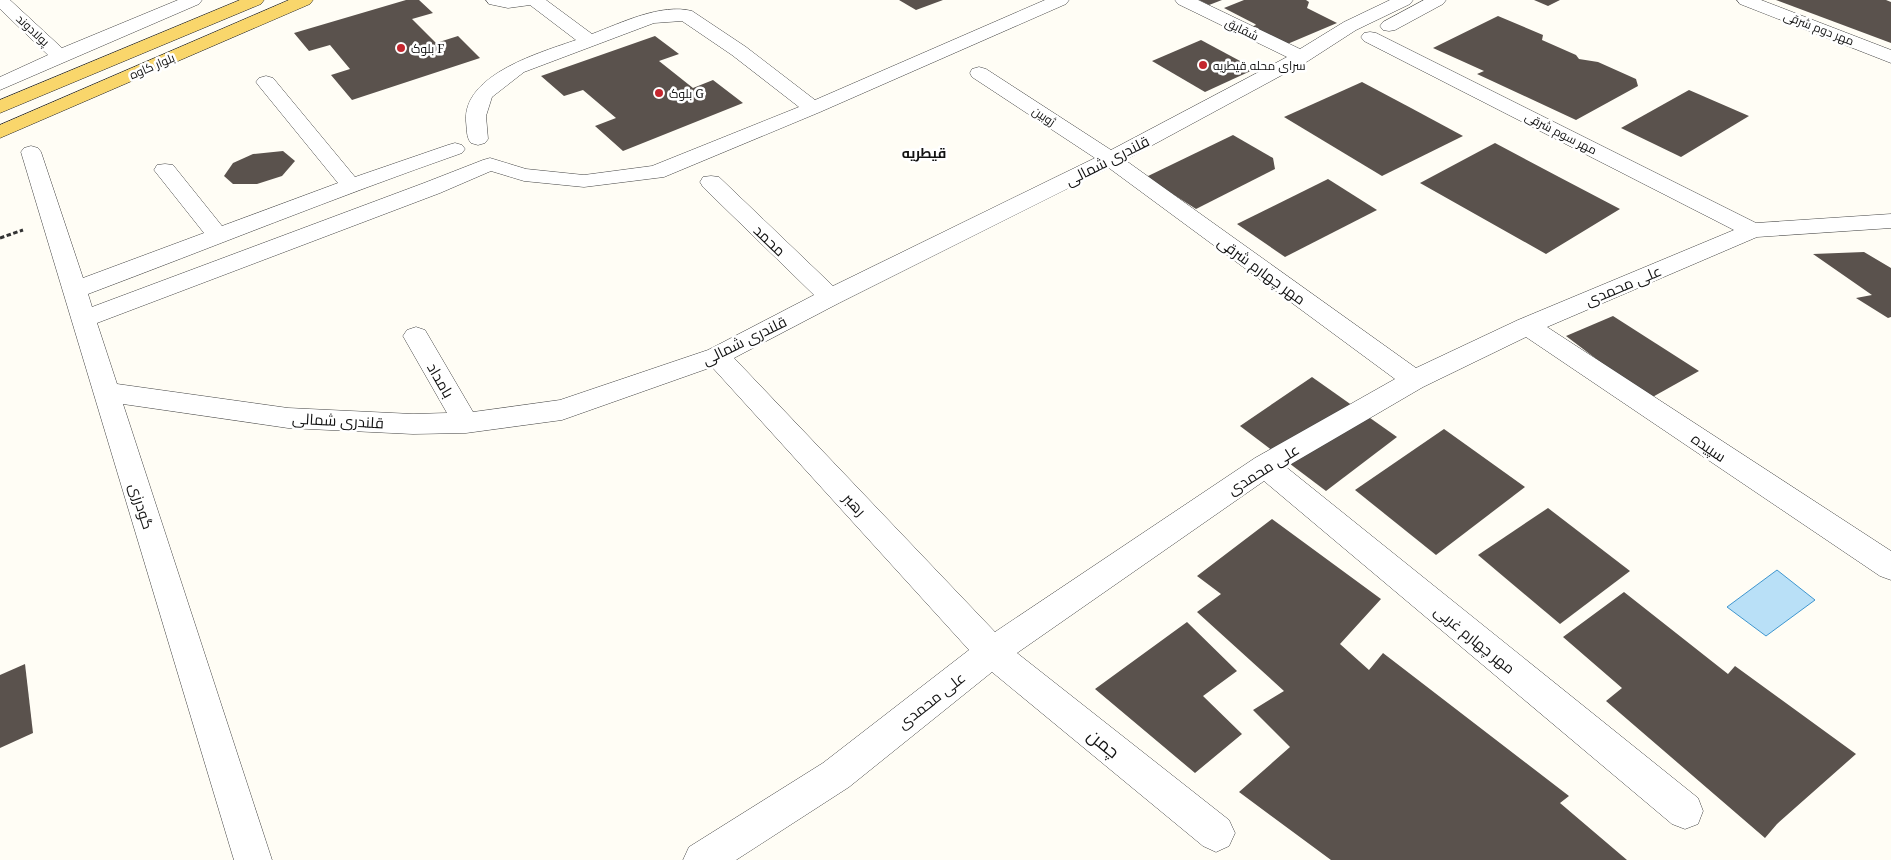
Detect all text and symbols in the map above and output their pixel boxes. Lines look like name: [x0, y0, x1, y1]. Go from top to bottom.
street label: مهر دوم شرقی: [1781, 7, 1857, 49]
street label: پولادوند: [12, 10, 54, 51]
street label: شقایق: [1223, 14, 1262, 44]
place label: بلوک F: [411, 40, 444, 57]
marker: بلوک F: [395, 42, 407, 54]
street label: بلوار کاوه: [127, 49, 177, 83]
place label: سرای محله قیطریه: [1213, 57, 1306, 74]
marker: سرای محله قیطریه: [1197, 59, 1209, 71]
place label: بلوک G: [669, 85, 704, 102]
marker: بلوک G: [653, 87, 665, 99]
street label: ژوبین: [1029, 102, 1060, 130]
street label: مهر سوم شرقی: [1522, 108, 1600, 158]
street label: قلندری شمالی: [1062, 130, 1153, 191]
district label: قیطریه: [902, 143, 946, 162]
street label: محمد: [750, 220, 790, 260]
street label: مهر چهارم شرقی: [1214, 231, 1310, 309]
street label: علی محمدی: [1582, 260, 1665, 311]
street label: قلندری شمالی: [698, 311, 790, 370]
street label: بامداد: [423, 359, 459, 401]
street label: قلندری شمالی: [292, 408, 384, 433]
street label: سپیده: [1687, 428, 1730, 467]
street label: علی محمدی: [1223, 439, 1303, 500]
street label: گودرزی: [124, 480, 159, 532]
street label: رهبر: [839, 487, 871, 520]
street label: مهر چهارم غربی: [1430, 600, 1520, 679]
street label: علی محمدی: [893, 667, 970, 734]
street label: چمن: [1082, 723, 1125, 764]

